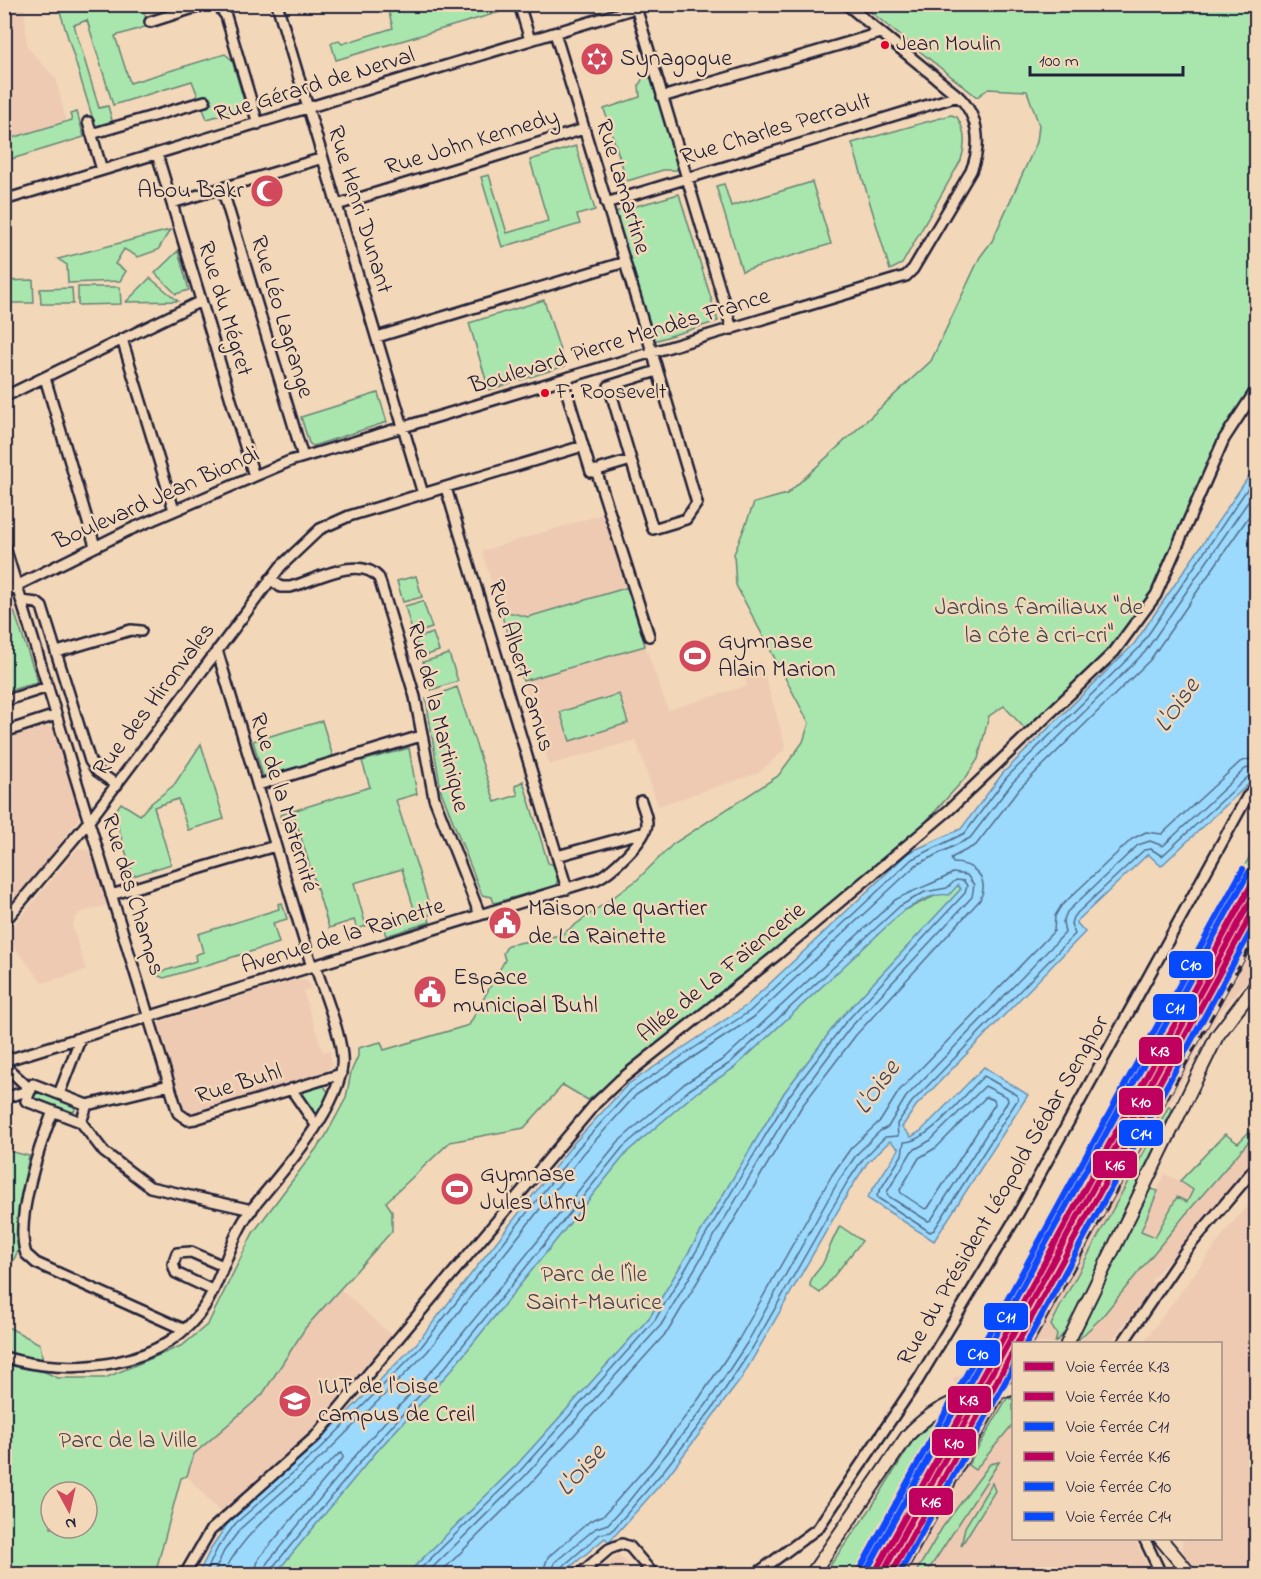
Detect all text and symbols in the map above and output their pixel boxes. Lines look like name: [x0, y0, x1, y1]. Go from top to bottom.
place label: Jean Moulin: [896, 29, 1001, 61]
street label: Rue Gérard de Nerval: [211, 39, 419, 133]
marker: Jean Moulin: [879, 39, 891, 51]
scale bar: [1030, 39, 1183, 77]
synagogue icon: Synagogue: [579, 41, 615, 77]
place label: Synagogue: [620, 42, 732, 78]
text: 100 m: [1039, 49, 1079, 75]
street label: Rue Charles Perrault: [676, 84, 876, 176]
street label: Rue John Kennedy: [381, 100, 563, 187]
street label: Rue Lamartine: [585, 115, 659, 259]
street label: Rue Henri Dunant: [317, 122, 401, 298]
mosque icon: Abou Bakr: [249, 173, 285, 209]
place label: Abou Bakr: [137, 174, 245, 209]
street label: Rue Léo Lagrange: [240, 231, 322, 403]
street label: Rue du Mégret: [187, 237, 261, 381]
street label: Boulevard Pierre Mendès France: [465, 280, 775, 405]
place label: F. Roosevelt: [555, 377, 667, 409]
marker: F. Roosevelt: [539, 387, 551, 399]
street label: Boulevard Jean Biondi: [48, 438, 266, 561]
street label: Rue Albert Camus: [477, 576, 563, 756]
park label: Jardins familiaux "de la côte à cri-cri": [935, 591, 1144, 654]
street label: Rue des Hironvales: [85, 615, 225, 785]
street label: Rue de la Martinique: [396, 618, 478, 816]
place label: Gymnase Alain Marion: [718, 625, 836, 688]
sports icon: Gymnase Alain Marion: [677, 638, 713, 674]
water label: L'Oise: [1146, 670, 1211, 741]
street label: Rue de la Maternité: [239, 709, 327, 897]
street label: Rue des Champs: [91, 810, 173, 980]
street label: Avenue de la Rainette: [237, 889, 449, 985]
place label: Maison de quartier de La Rainette: [528, 892, 708, 955]
street label: Allée de La Faïencerie: [630, 894, 814, 1052]
public building icon: Maison de quartier de La Rainette: [487, 905, 523, 941]
line badge: C10: [1168, 950, 1214, 979]
text: C10: [1181, 954, 1201, 978]
place label: Espace municipal Buhl: [453, 961, 598, 1024]
public building icon: Espace municipal Buhl: [412, 974, 448, 1010]
line badge: C11: [1152, 993, 1198, 1021]
text: C11: [1166, 997, 1185, 1021]
street label: Rue du Président Léopold Sédar Senghor: [889, 1009, 1119, 1373]
line badge: K13: [1138, 1036, 1183, 1065]
text: K13: [1150, 1040, 1170, 1064]
water label: L'Oise: [845, 1052, 911, 1123]
street label: Rue Buhl: [191, 1055, 287, 1115]
line badge: K10: [1118, 1087, 1164, 1116]
text: K10: [1131, 1091, 1151, 1115]
line badge: C14: [1118, 1119, 1164, 1147]
text: C14: [1131, 1123, 1152, 1147]
line badge: K16: [1092, 1150, 1138, 1179]
text: K16: [1105, 1154, 1126, 1178]
place label: Gymnase Jules Uhry: [480, 1158, 586, 1222]
sports icon: Gymnase Jules Uhry: [439, 1171, 475, 1207]
park label: Parc de l'Île Saint-Maurice: [526, 1258, 662, 1321]
line badge: C11: [983, 1302, 1029, 1331]
text: C11: [997, 1306, 1016, 1330]
line badge: C10: [955, 1339, 1001, 1367]
legend: [1012, 1342, 1222, 1540]
text: C10: [968, 1343, 988, 1367]
text: Voie ferrée K13: [1065, 1355, 1170, 1381]
place label: IUT de l'Oise campus de Creil: [318, 1370, 475, 1433]
school or university icon: IUT de l'Oise campus de Creil: [277, 1383, 313, 1419]
line badge: K13: [947, 1385, 992, 1414]
text: Voie ferrée K10: [1065, 1385, 1170, 1411]
text: K13: [959, 1389, 979, 1413]
text: Voie ferrée C11: [1065, 1415, 1169, 1441]
park label: Parc de la Ville: [59, 1424, 197, 1459]
line badge: K10: [931, 1428, 977, 1457]
text: K10: [944, 1432, 964, 1456]
water label: L'Oise: [548, 1435, 617, 1506]
text: Voie ferrée K16: [1065, 1445, 1170, 1471]
text: Voie ferrée C10: [1065, 1475, 1171, 1501]
north arrow: [39, 1480, 99, 1540]
line badge: K16: [908, 1487, 954, 1516]
text: K16: [921, 1491, 942, 1515]
text: Voie ferrée C14: [1065, 1505, 1171, 1531]
text: N: [64, 1510, 78, 1536]

